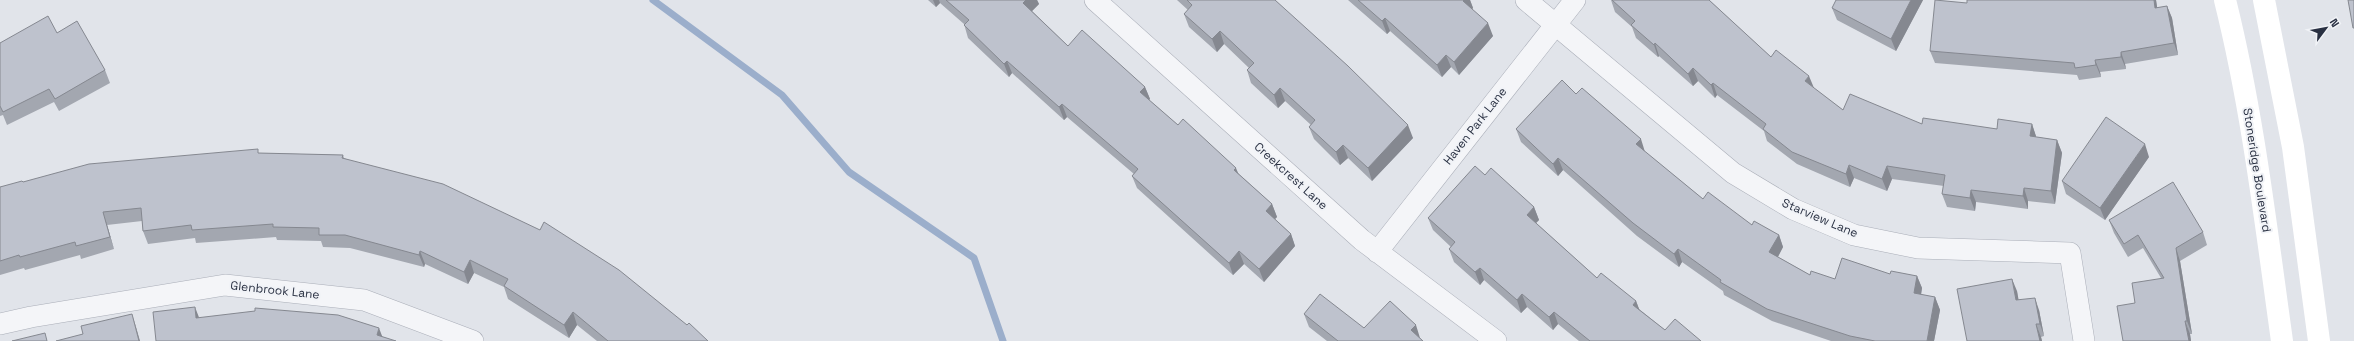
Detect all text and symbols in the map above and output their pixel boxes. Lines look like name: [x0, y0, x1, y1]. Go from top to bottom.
north arrow: [2306, 8, 2346, 48]
text: N: [2327, 16, 2342, 30]
street label: Haven Park Lane: [1440, 84, 1510, 168]
street label: Stoneridge Boulevard: [2239, 107, 2275, 233]
street label: Creekcrest Lane: [1251, 139, 1331, 213]
street label: Starview Lane: [1779, 195, 1861, 241]
street label: Glenbrook Lane: [230, 277, 320, 303]

